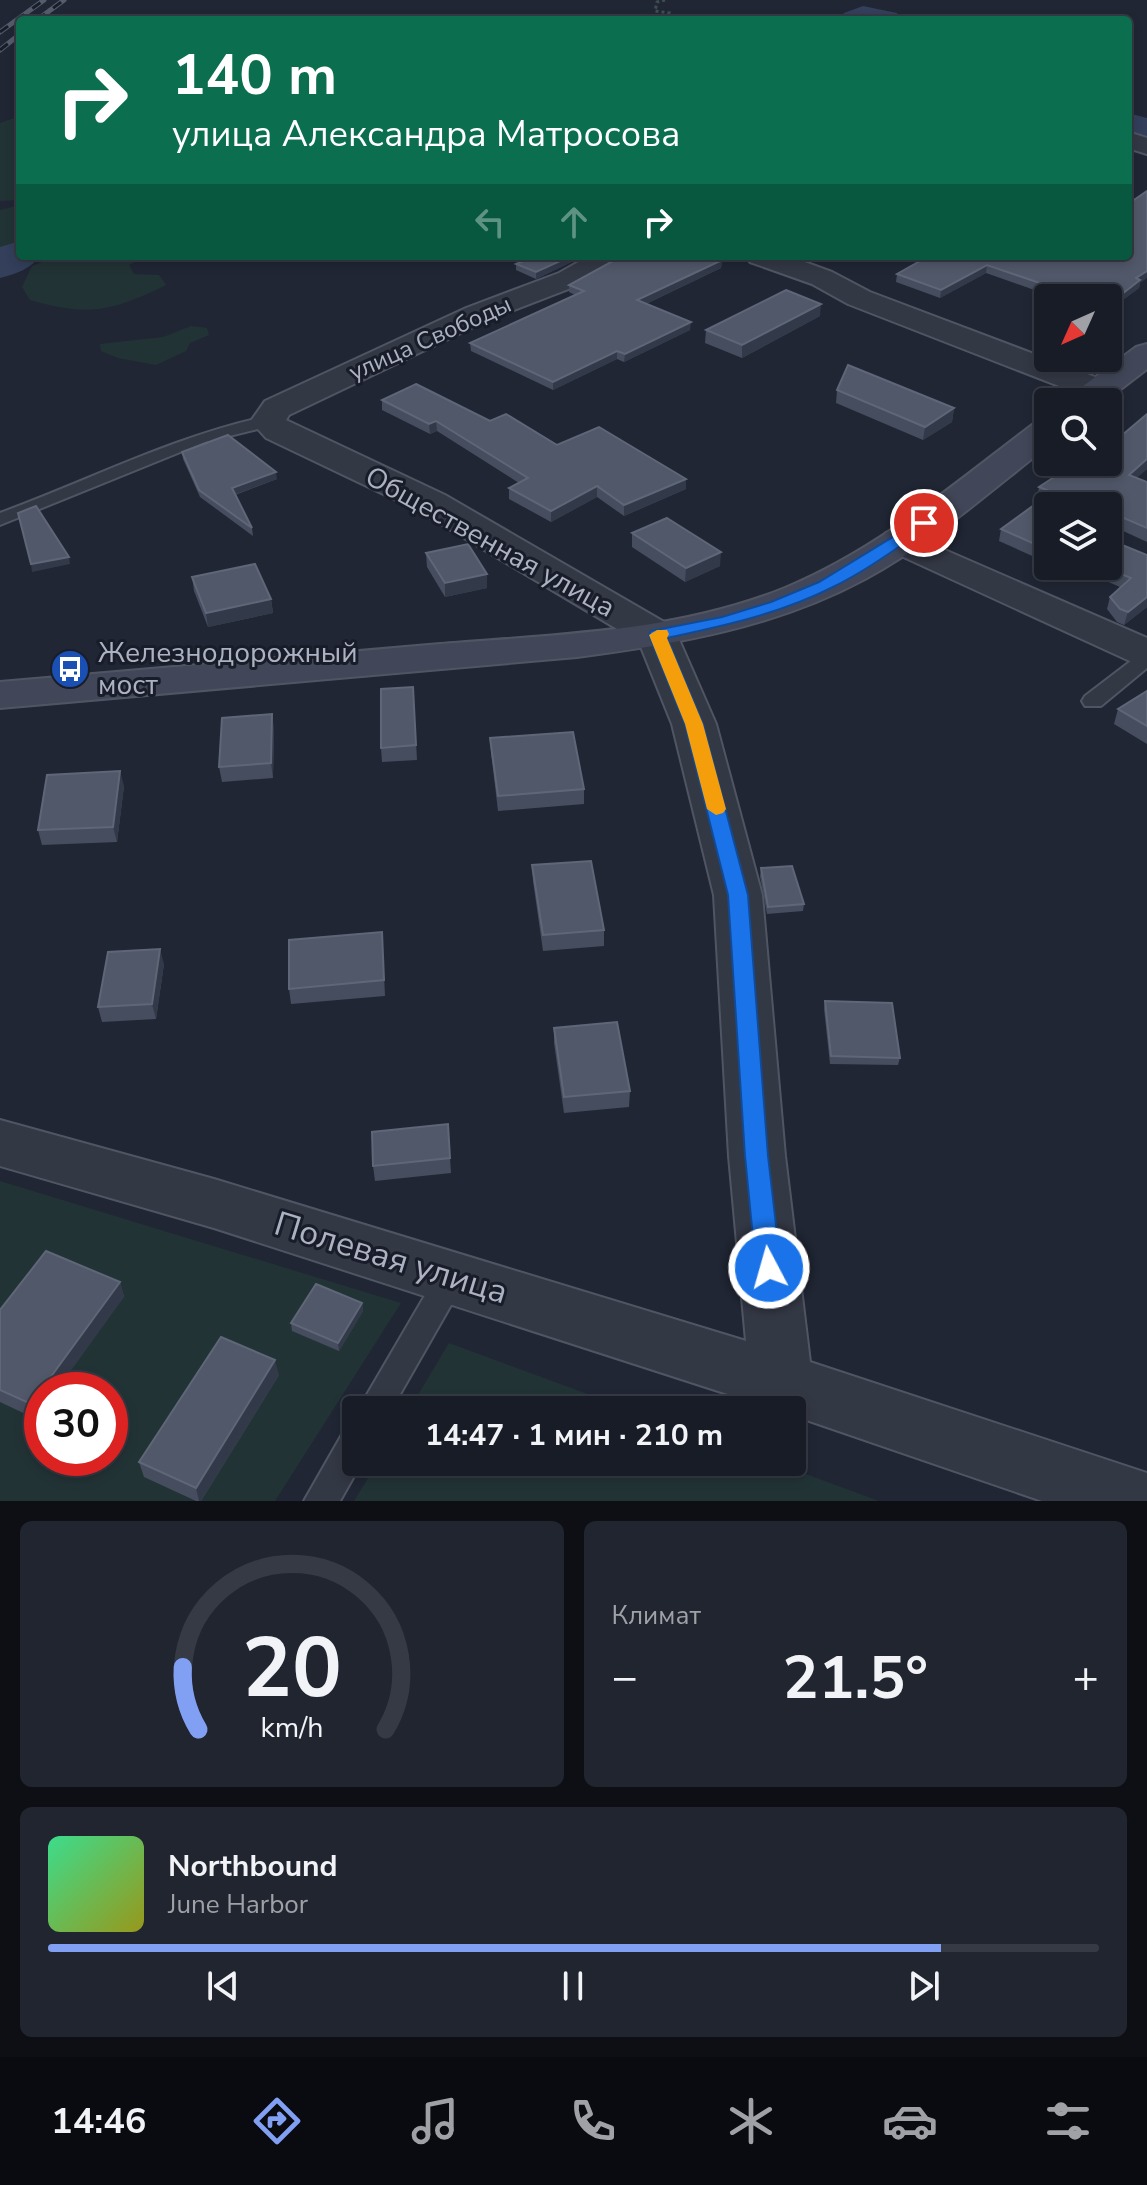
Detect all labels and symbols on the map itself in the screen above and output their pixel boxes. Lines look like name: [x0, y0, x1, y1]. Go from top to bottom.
north arrow: [1034, 284, 1122, 372]
street label: улица Свободы: [344, 288, 516, 388]
street label: Общественная улица: [358, 457, 622, 627]
pin: [890, 489, 958, 557]
place label: Железнодорожный мост: [98, 634, 358, 704]
bus stop icon: Железнодорожный мост: [49, 648, 91, 690]
street label: Полевая улица: [269, 1201, 513, 1315]
position arrow: [727, 1226, 811, 1310]
speed limit sign: 30: [24, 1372, 128, 1476]

